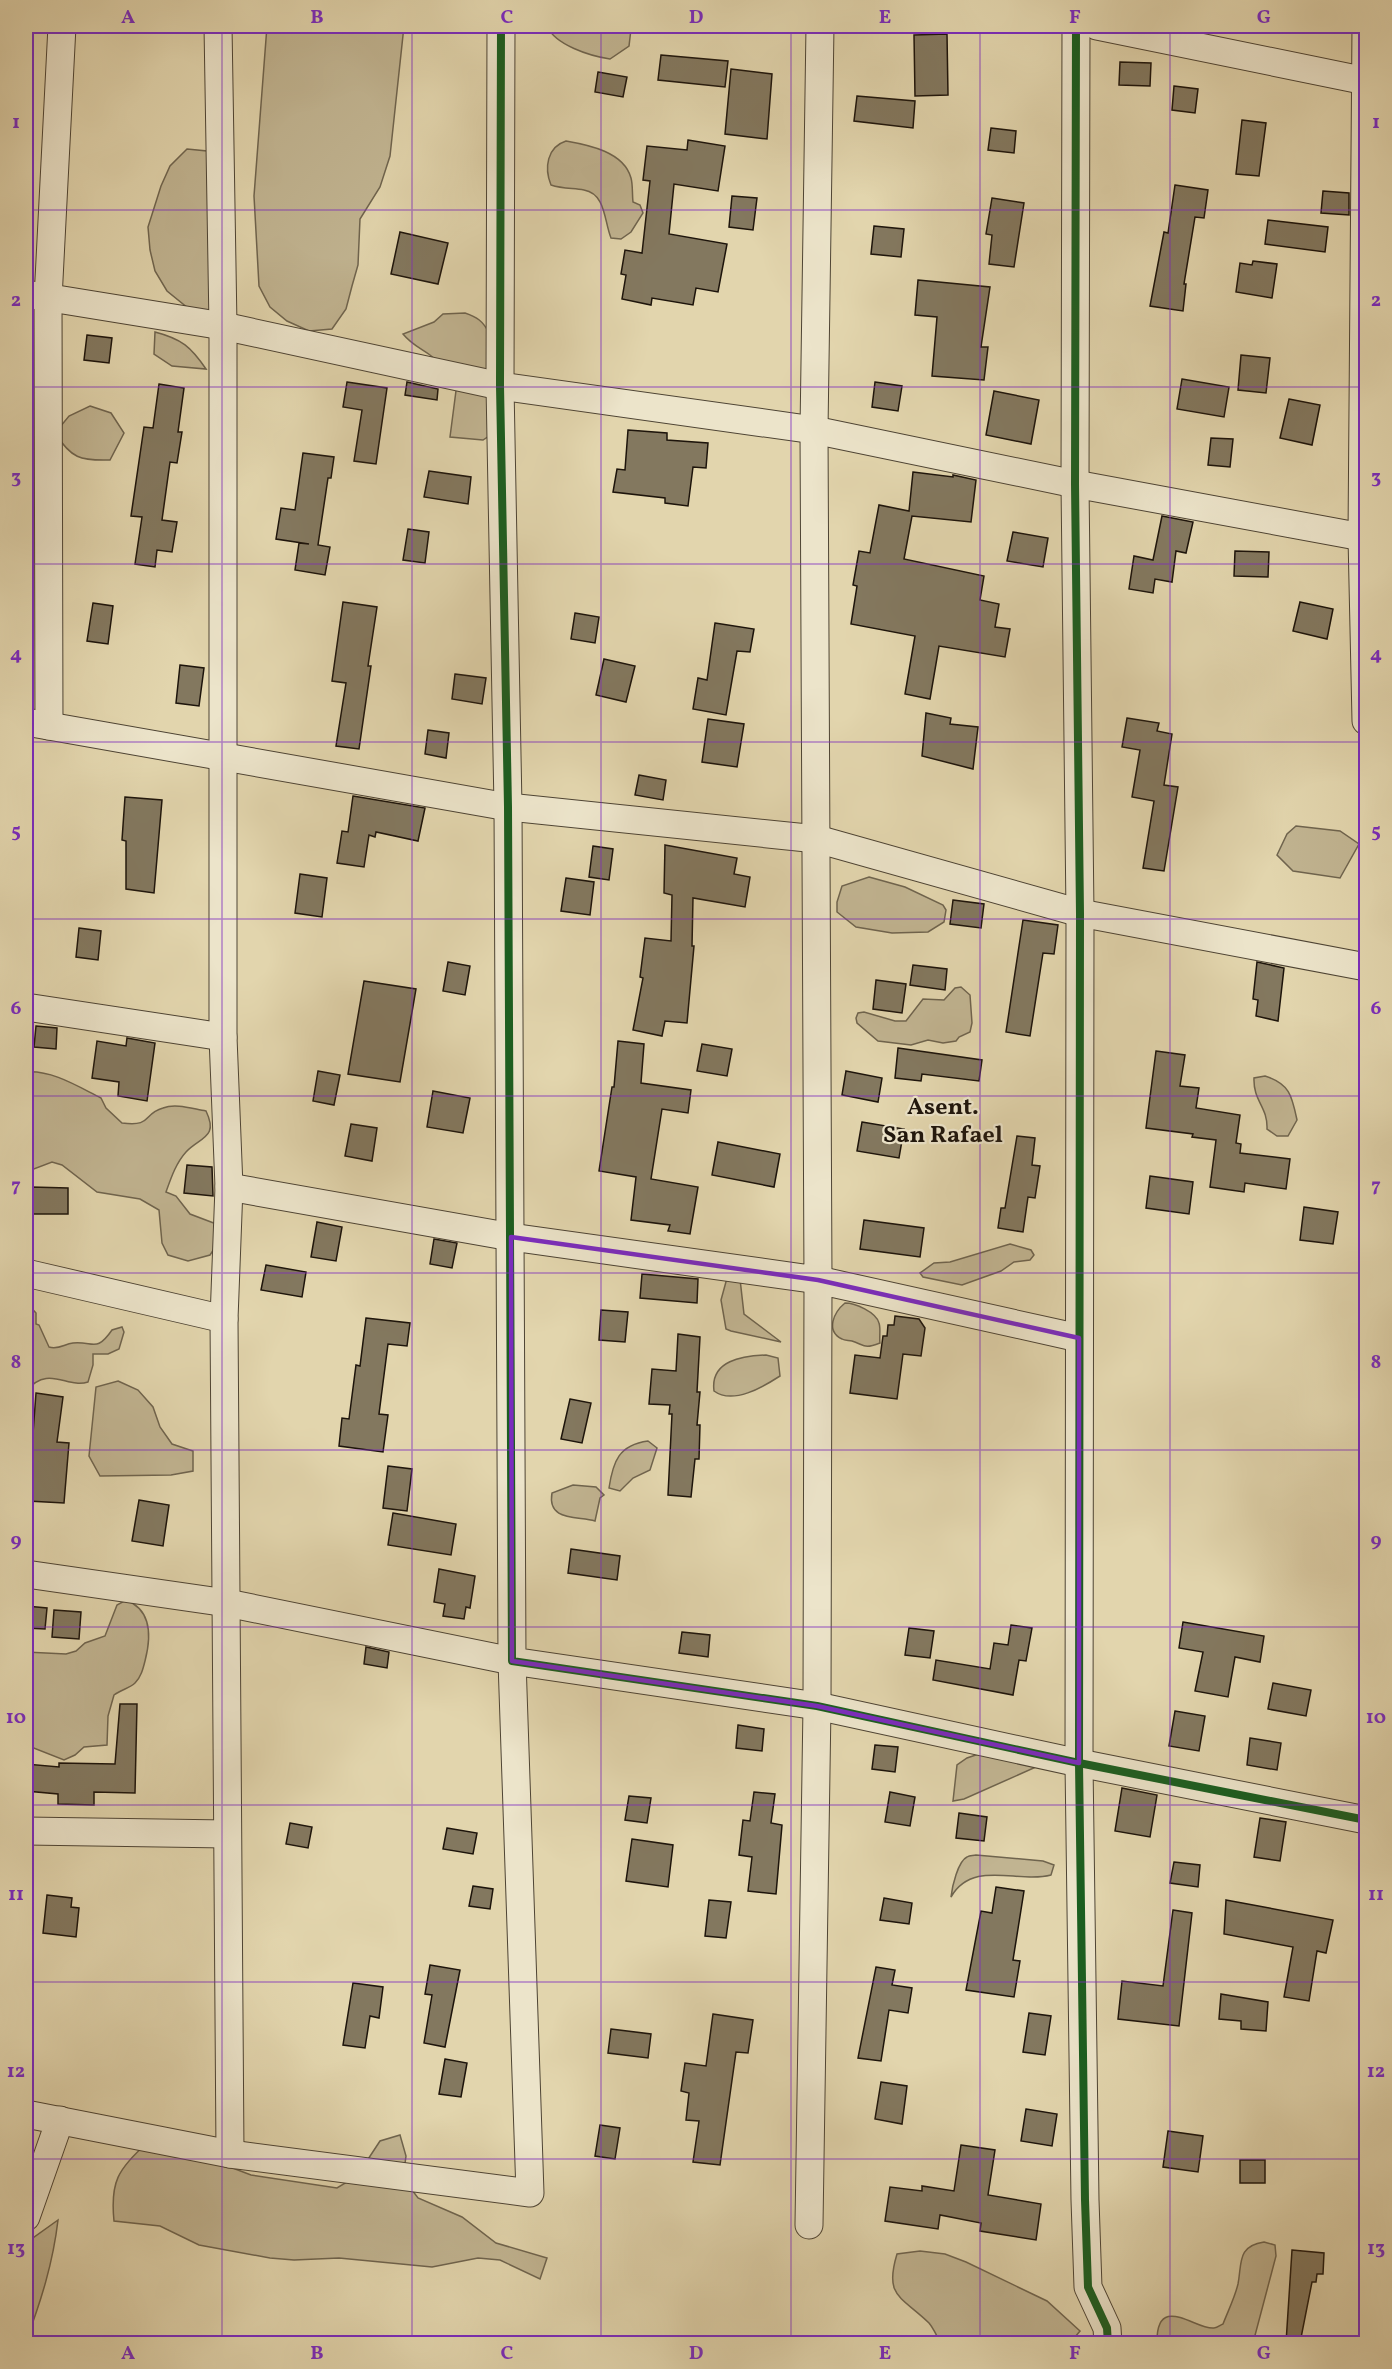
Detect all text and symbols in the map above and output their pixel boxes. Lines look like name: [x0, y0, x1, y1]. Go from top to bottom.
text: A: [121, 4, 135, 32]
text: B: [310, 4, 324, 32]
text: C: [501, 4, 514, 32]
text: D: [689, 4, 703, 32]
text: E: [879, 4, 891, 32]
text: F: [1069, 4, 1081, 32]
text: G: [1257, 4, 1271, 32]
text: 1: [12, 109, 20, 137]
text: 1: [1372, 109, 1380, 137]
text: 2: [11, 287, 21, 315]
text: 2: [1371, 287, 1381, 315]
text: 3: [11, 464, 21, 492]
text: 3: [1371, 464, 1381, 492]
text: 4: [10, 641, 22, 669]
text: 4: [1370, 641, 1382, 669]
text: 5: [11, 818, 21, 846]
text: 5: [1371, 818, 1381, 846]
text: 6: [11, 995, 22, 1023]
text: 6: [1371, 995, 1382, 1023]
district label: Asent. San Rafael: [883, 1091, 1003, 1153]
text: 7: [11, 1172, 21, 1200]
text: 7: [1371, 1172, 1381, 1200]
text: 8: [11, 1349, 21, 1377]
text: 8: [1371, 1349, 1381, 1377]
text: 9: [10, 1527, 22, 1555]
text: 9: [1370, 1527, 1382, 1555]
text: 10: [6, 1704, 26, 1732]
text: 10: [1366, 1704, 1386, 1732]
text: 11: [8, 1881, 24, 1909]
text: 11: [1368, 1881, 1384, 1909]
text: 12: [7, 2058, 25, 2086]
text: 12: [1367, 2058, 1385, 2086]
text: 13: [7, 2235, 25, 2263]
text: 13: [1367, 2235, 1385, 2263]
text: A: [121, 2340, 135, 2368]
text: B: [310, 2340, 324, 2368]
text: C: [501, 2340, 514, 2368]
text: D: [689, 2340, 703, 2368]
text: E: [879, 2340, 891, 2368]
text: F: [1069, 2340, 1081, 2368]
text: G: [1257, 2340, 1271, 2368]

